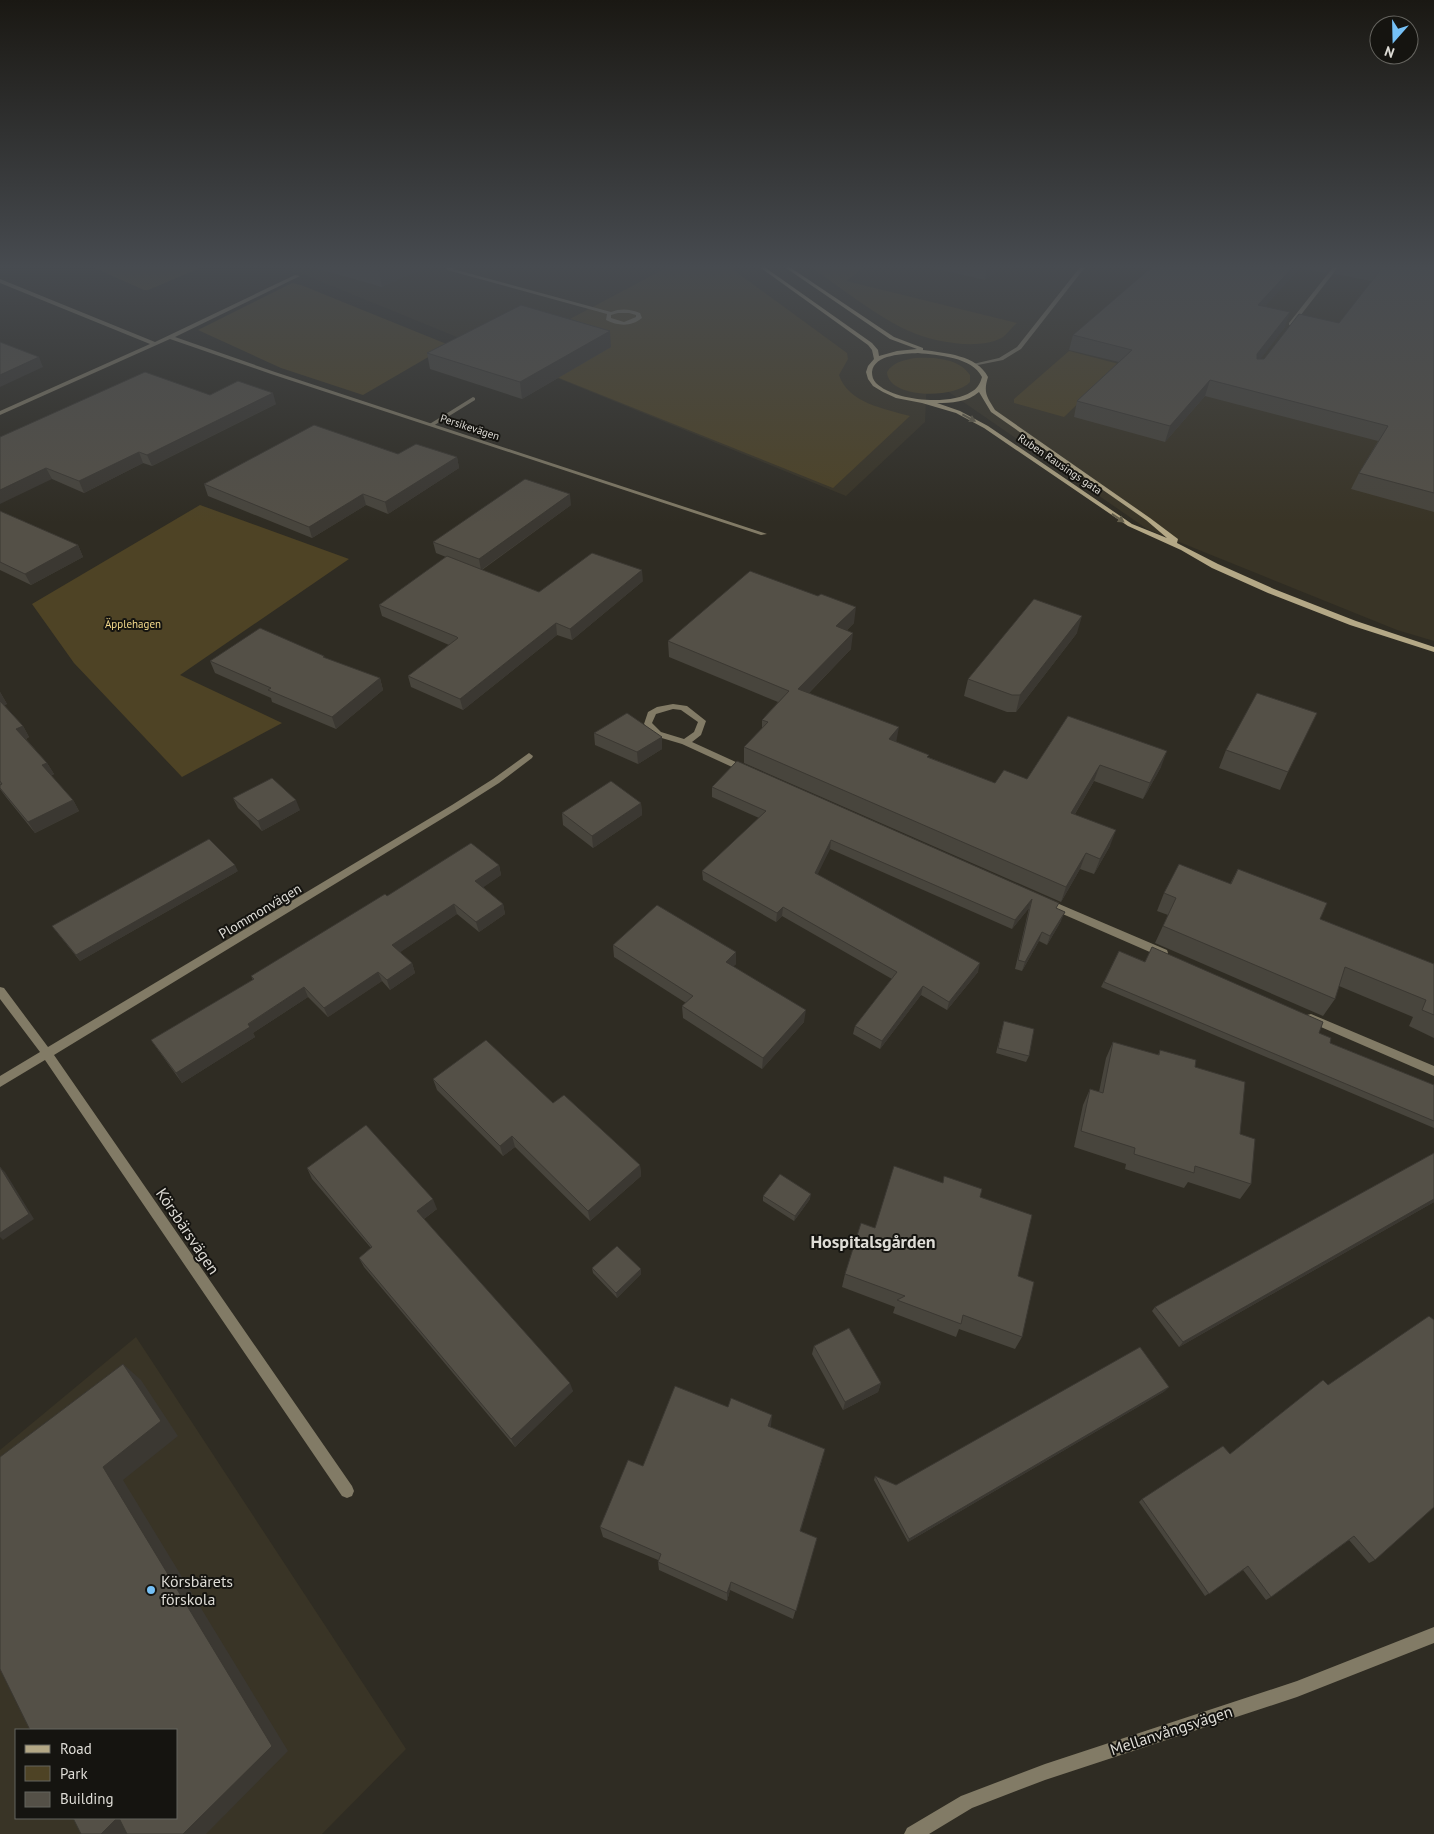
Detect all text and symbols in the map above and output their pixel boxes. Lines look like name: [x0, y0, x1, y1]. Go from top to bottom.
north arrow: [1369, 15, 1419, 65]
text: N: [1382, 42, 1397, 62]
street label: Persikevägen: [439, 411, 501, 443]
one-way arrow: [961, 414, 976, 422]
street label: Ruben Rausings gata: [1015, 431, 1105, 497]
one-way arrow: [1111, 513, 1125, 522]
park label: Äpplehagen: [105, 617, 161, 631]
street label: Plommonvägen: [215, 879, 305, 943]
street label: Körsbärsvägen: [152, 1184, 224, 1278]
district label: Hospitalsgården: [810, 1230, 936, 1253]
place label: Körsbärets förskola: [161, 1571, 233, 1609]
marker: Körsbärets förskola: [145, 1584, 157, 1596]
street label: Mellanvångsvägen: [1107, 1701, 1235, 1759]
legend: [15, 1729, 178, 1819]
text: Road: [60, 1739, 92, 1758]
text: Park: [60, 1764, 88, 1783]
text: Building: [60, 1789, 114, 1808]

